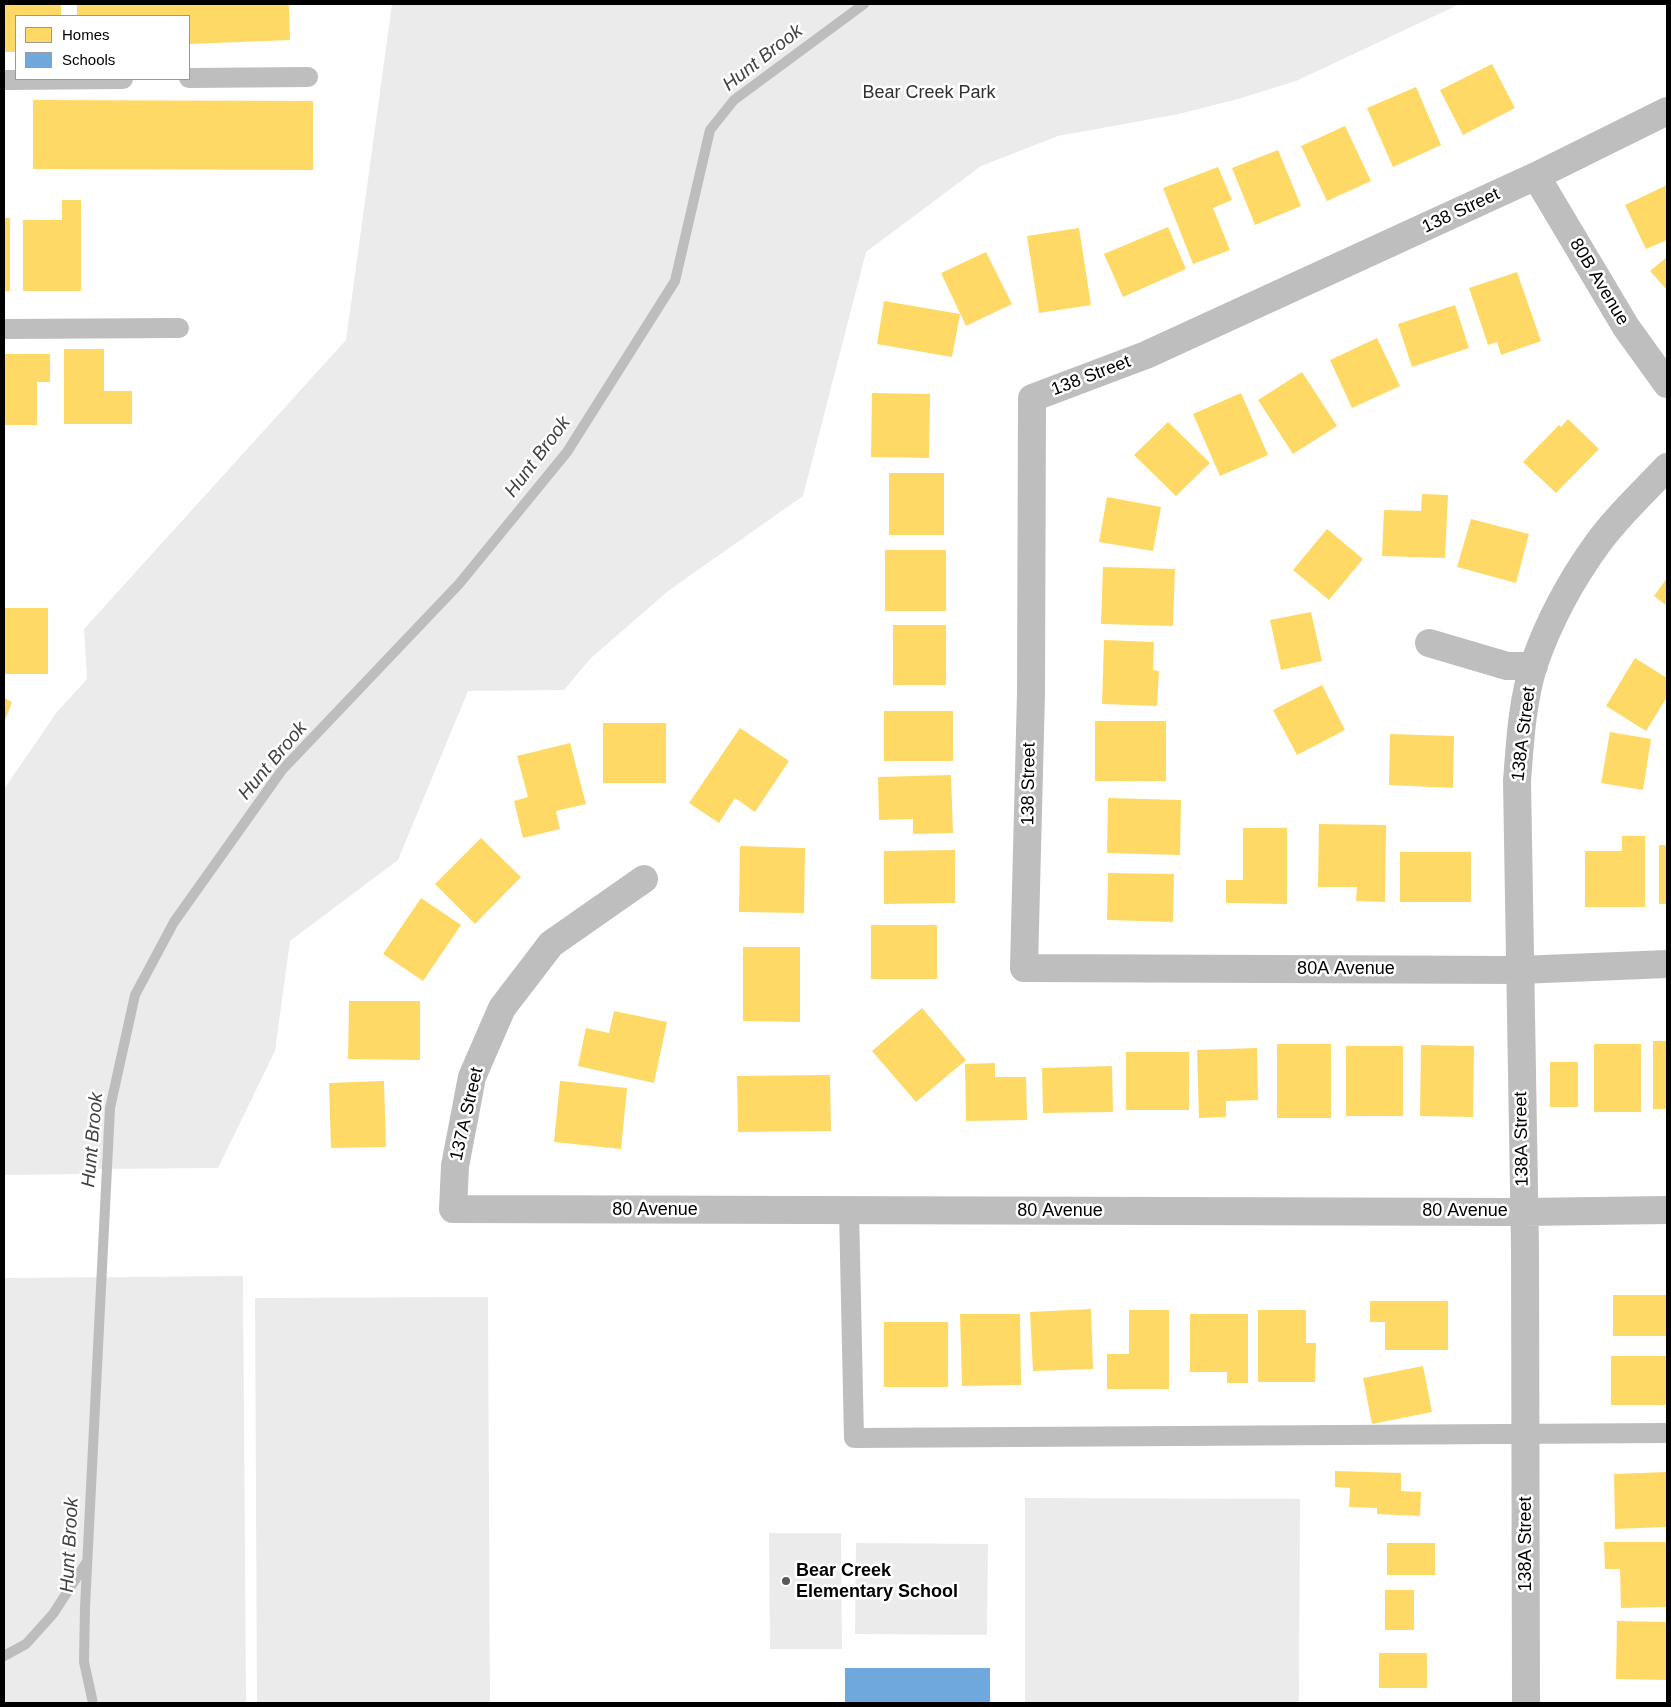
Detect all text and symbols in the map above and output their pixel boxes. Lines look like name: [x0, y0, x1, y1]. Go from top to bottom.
legend: [15, 15, 190, 80]
water label: Hunt Brook: [719, 20, 807, 96]
text: Homes: [62, 26, 110, 43]
text: Schools: [62, 51, 115, 68]
park label: Bear Creek Park: [862, 82, 996, 104]
street label: 138 Street: [1419, 184, 1503, 238]
street label: 80B Avenue: [1565, 235, 1633, 329]
street label: 138 Street: [1048, 351, 1134, 401]
water label: Hunt Brook: [500, 412, 576, 502]
street label: 138A Street: [1507, 686, 1541, 782]
water label: Hunt Brook: [234, 717, 312, 805]
street label: 138 Street: [1017, 742, 1041, 826]
street label: 80A Avenue: [1297, 958, 1395, 980]
street label: 137A Street: [446, 1065, 488, 1163]
street label: 138A Street: [1510, 1091, 1534, 1187]
water label: Hunt Brook: [78, 1092, 108, 1188]
street label: 80 Avenue: [612, 1199, 698, 1221]
street label: 80 Avenue: [1017, 1200, 1103, 1222]
street label: 80 Avenue: [1422, 1200, 1508, 1222]
street label: 138A Street: [1515, 1496, 1537, 1592]
water label: Hunt Brook: [56, 1497, 84, 1593]
place label: Bear Creek Elementary School: [796, 1560, 958, 1602]
marker: Bear Creek Elementary School: [780, 1575, 792, 1587]

